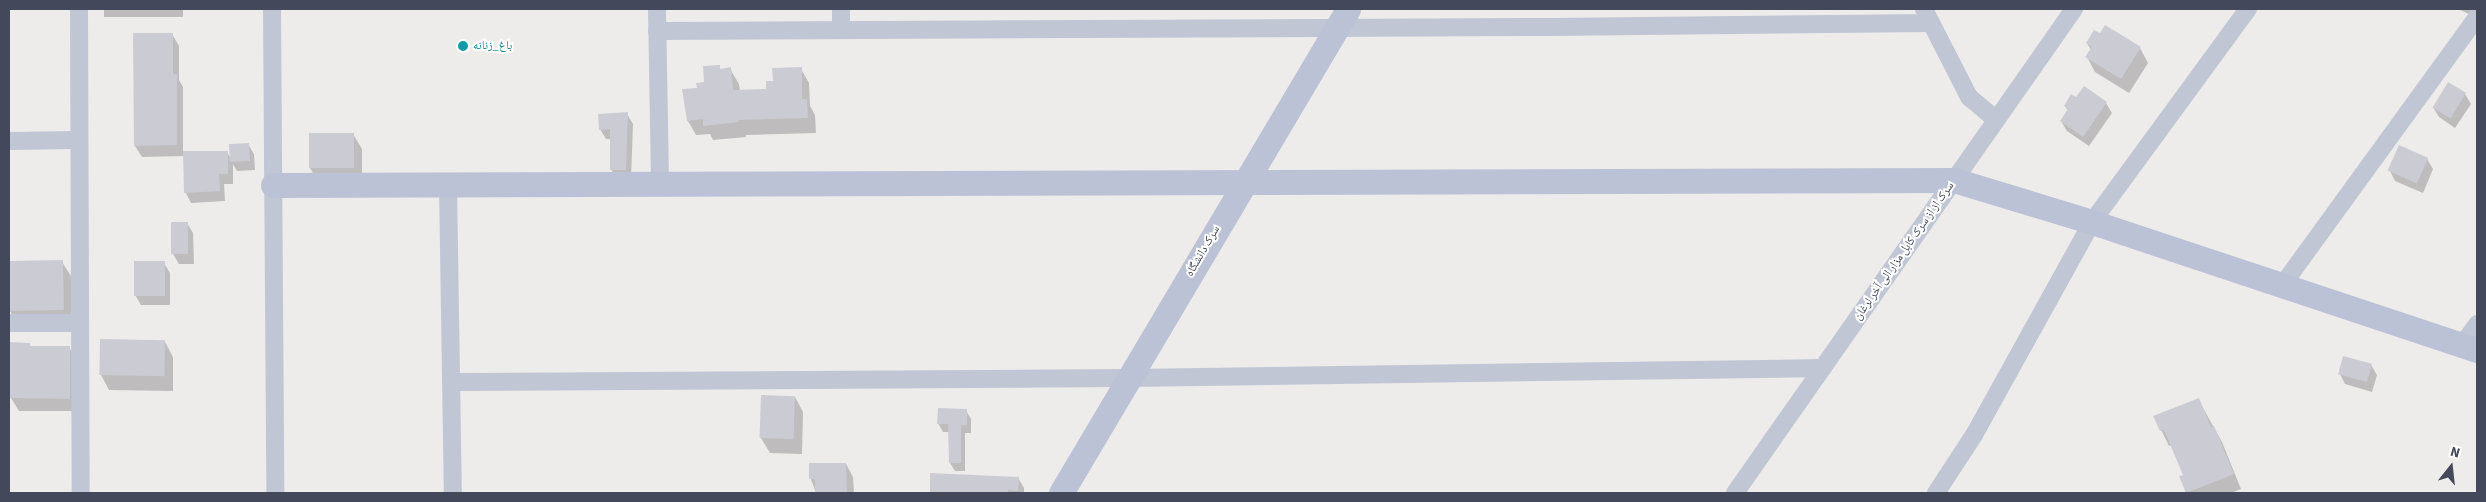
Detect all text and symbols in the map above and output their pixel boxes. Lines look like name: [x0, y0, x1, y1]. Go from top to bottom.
place label: باغ_زنانه: [473, 39, 512, 53]
marker: باغ_زنانه: [457, 40, 469, 52]
street label: سرک از از سرک کابل مزار الی آخر لرغان: [1851, 179, 1957, 323]
street label: سرک دانشگاه: [1183, 223, 1223, 279]
north arrow: [2426, 442, 2476, 492]
text: N: [2448, 442, 2462, 463]

